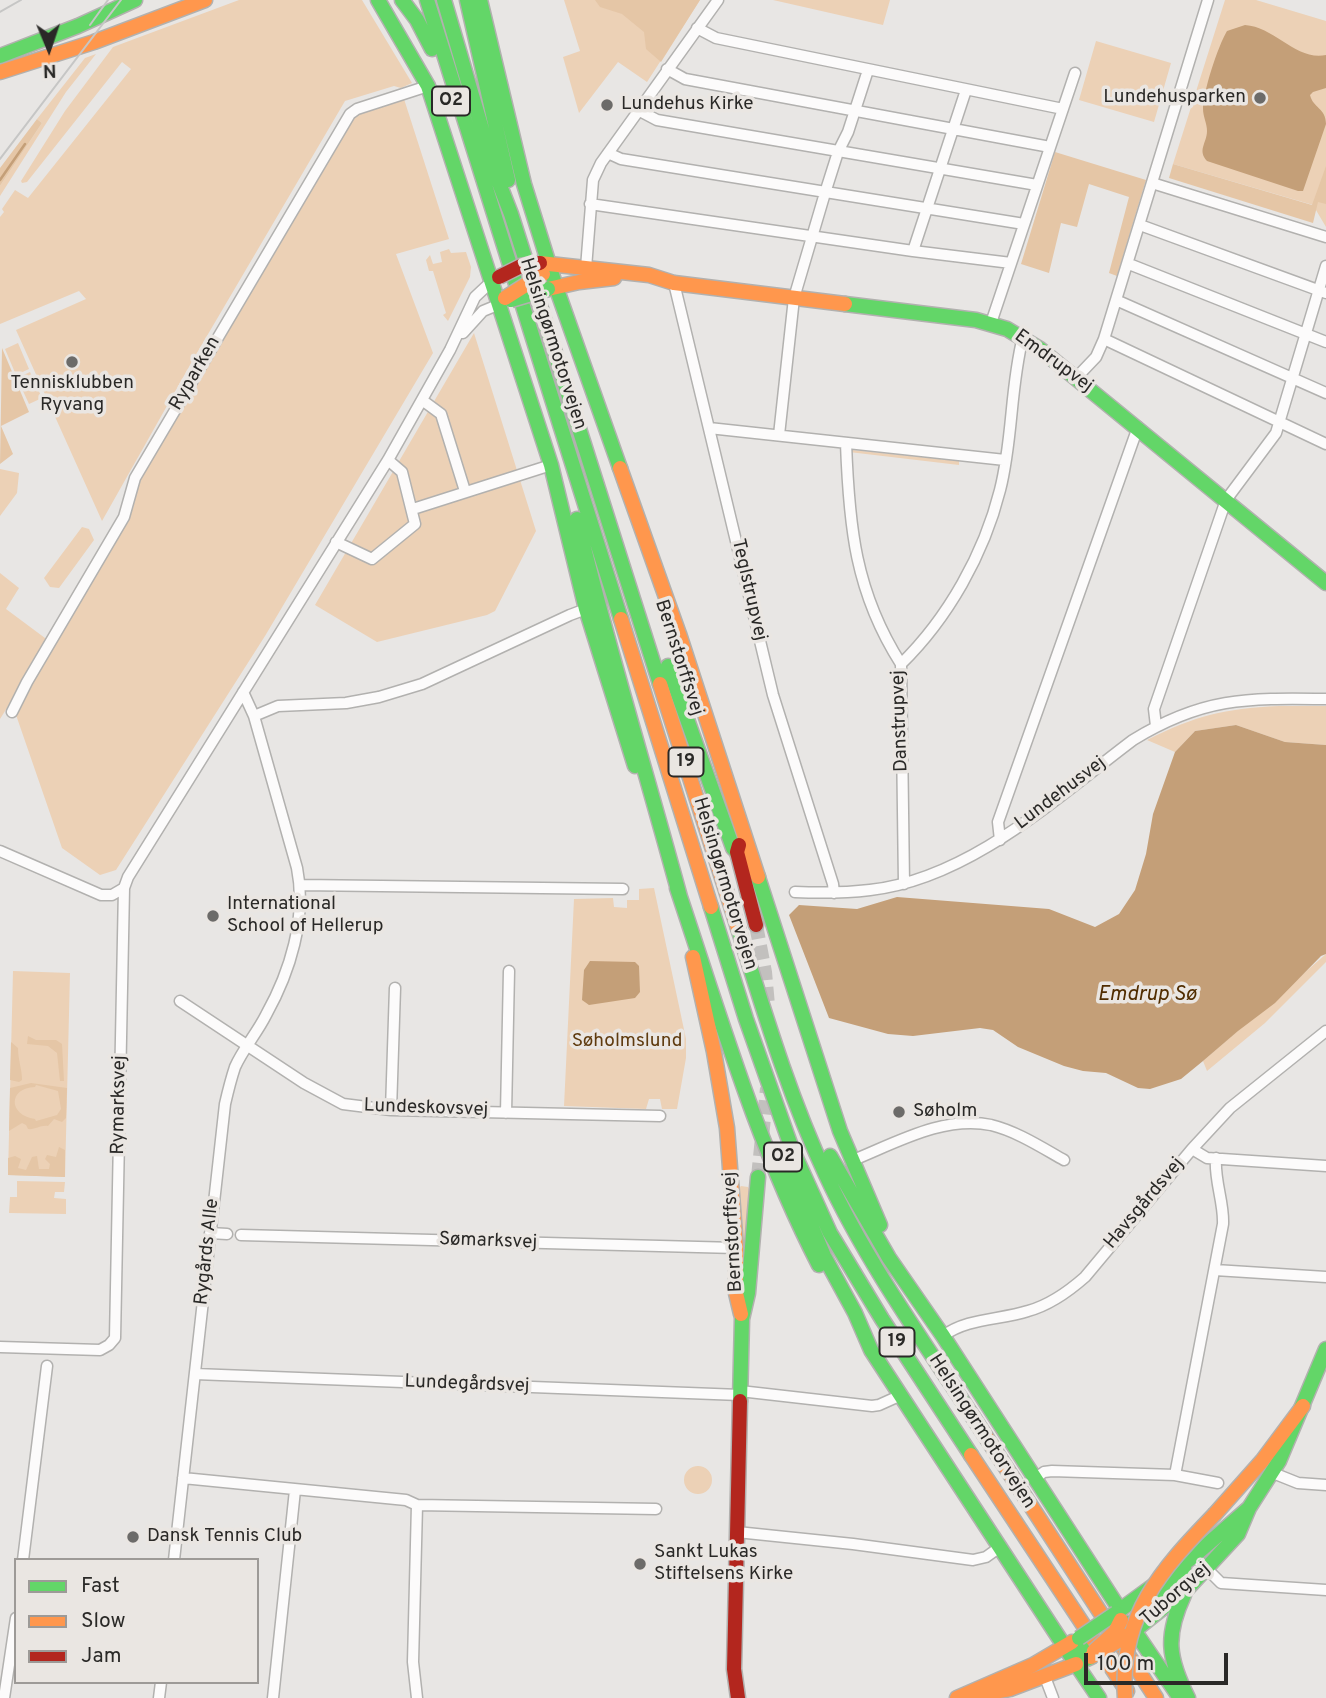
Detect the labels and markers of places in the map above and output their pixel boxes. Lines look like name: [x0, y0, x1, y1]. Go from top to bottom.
place label: Lundehusparken: [1103, 87, 1246, 109]
marker: Lundehusparken: [1252, 90, 1268, 106]
place label: Lundehus Kirke: [621, 94, 754, 116]
marker: Lundehus Kirke: [599, 97, 615, 113]
marker: Tennisklubben Ryvang: [64, 354, 80, 370]
place label: Tennisklubben Ryvang: [10, 373, 134, 417]
place label: International School of Hellerup: [227, 894, 383, 938]
marker: International School of Hellerup: [205, 908, 221, 924]
place label: Søholm: [913, 1101, 977, 1123]
marker: Søholm: [891, 1104, 907, 1120]
place label: Dansk Tennis Club: [147, 1526, 302, 1548]
marker: Dansk Tennis Club: [125, 1529, 141, 1545]
place label: Sankt Lukas Stiftelsens Kirke: [654, 1542, 793, 1586]
marker: Sankt Lukas Stiftelsens Kirke: [632, 1556, 648, 1572]

